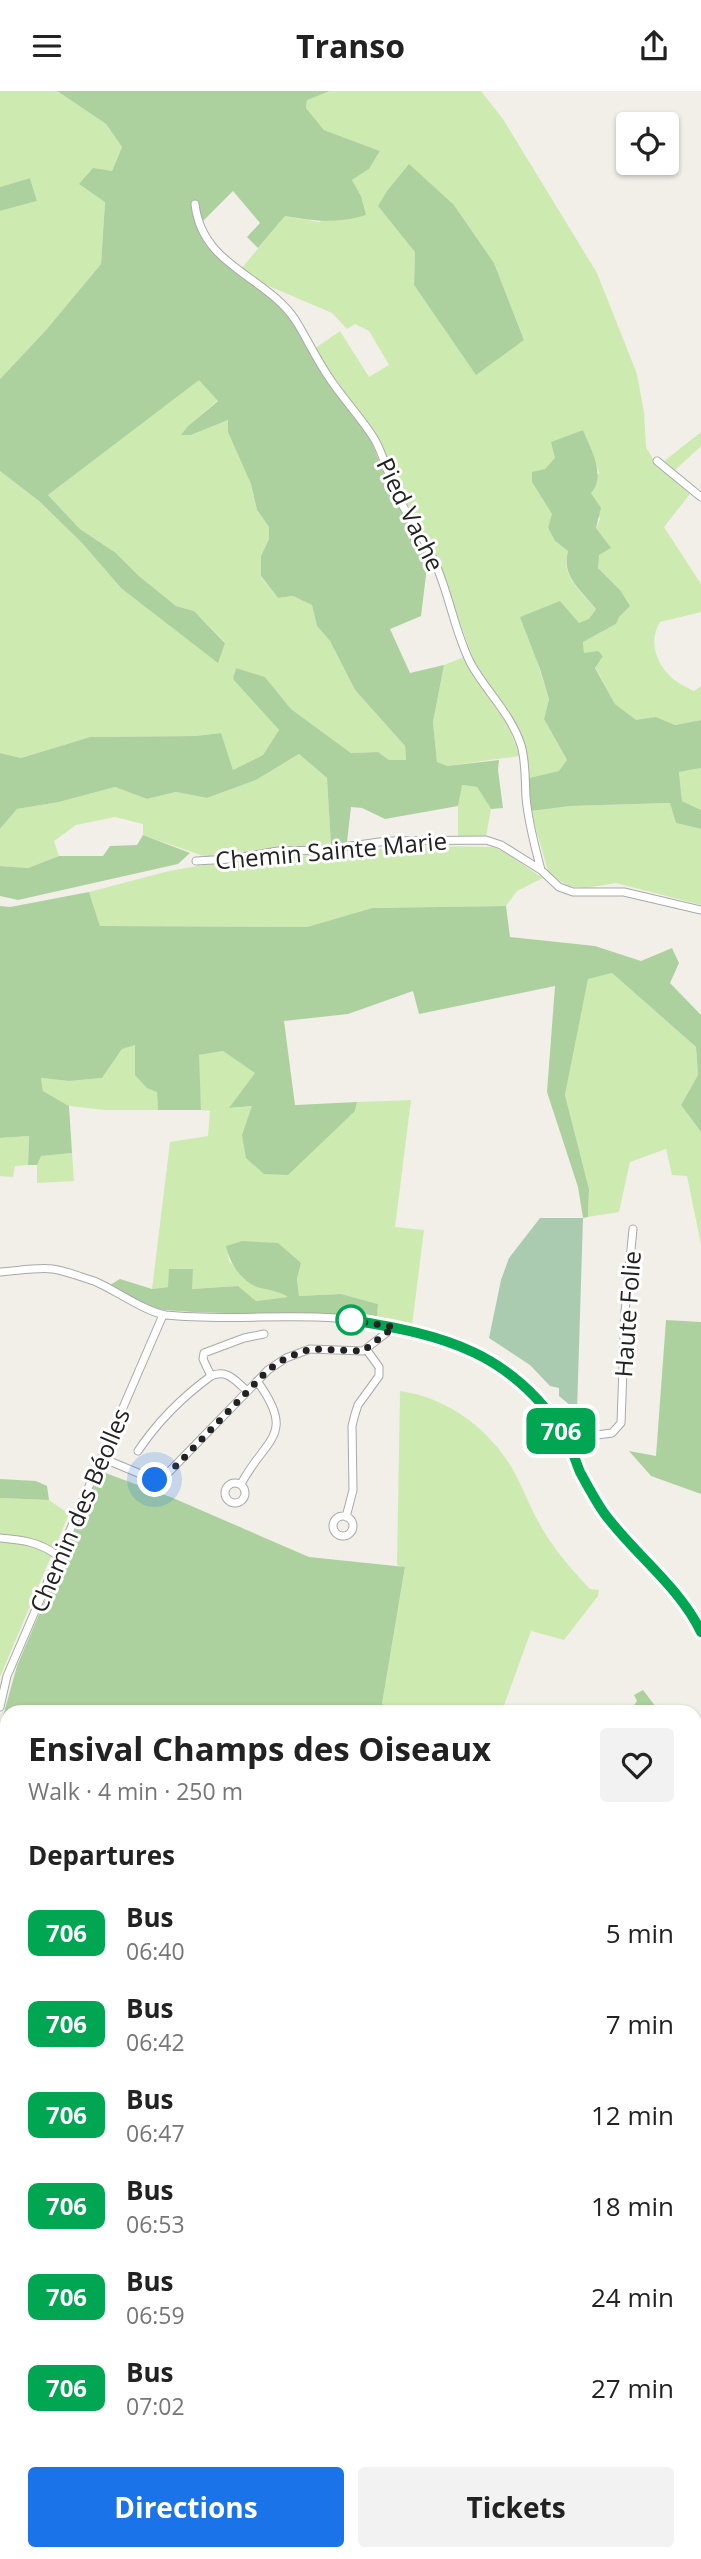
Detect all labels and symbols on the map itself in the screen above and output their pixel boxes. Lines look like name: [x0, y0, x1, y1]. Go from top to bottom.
street label: Pied Vache: [369, 452, 453, 576]
street label: Chemin Sainte Marie: [214, 823, 448, 877]
street label: Haute Folie: [606, 1250, 648, 1378]
unlabelled marker: [336, 1305, 366, 1335]
street label: Chemin des Béolles: [21, 1403, 137, 1617]
line badge: 706: [521, 1408, 601, 1454]
your location: [137, 1462, 172, 1497]

